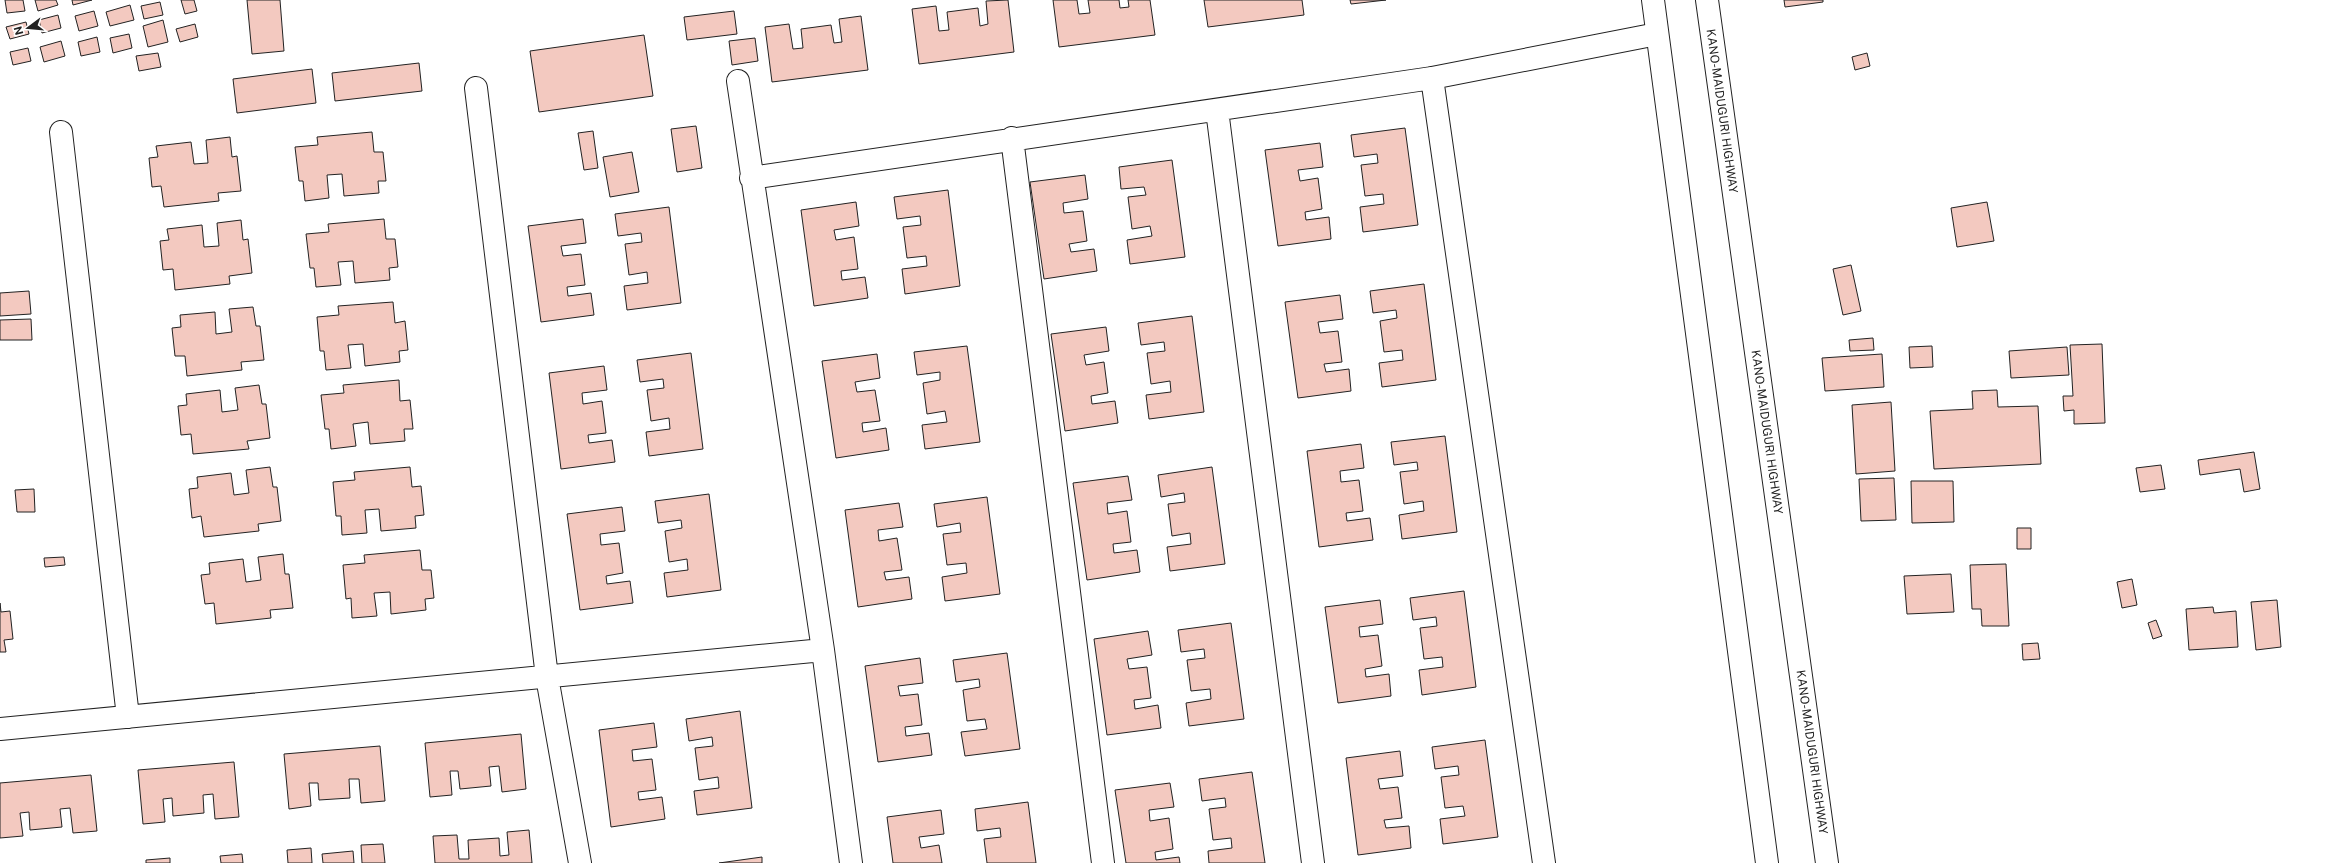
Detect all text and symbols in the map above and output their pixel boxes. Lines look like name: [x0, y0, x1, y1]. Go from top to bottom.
north arrow: [8, 8, 48, 48]
text: N: [11, 25, 25, 37]
street label: KANO-MAIDUGURI HIGHWAY: [1704, 28, 1741, 195]
street label: KANO-MAIDUGURI HIGHWAY: [1749, 349, 1786, 516]
street label: KANO-MAIDUGURI HIGHWAY: [1794, 669, 1831, 836]

